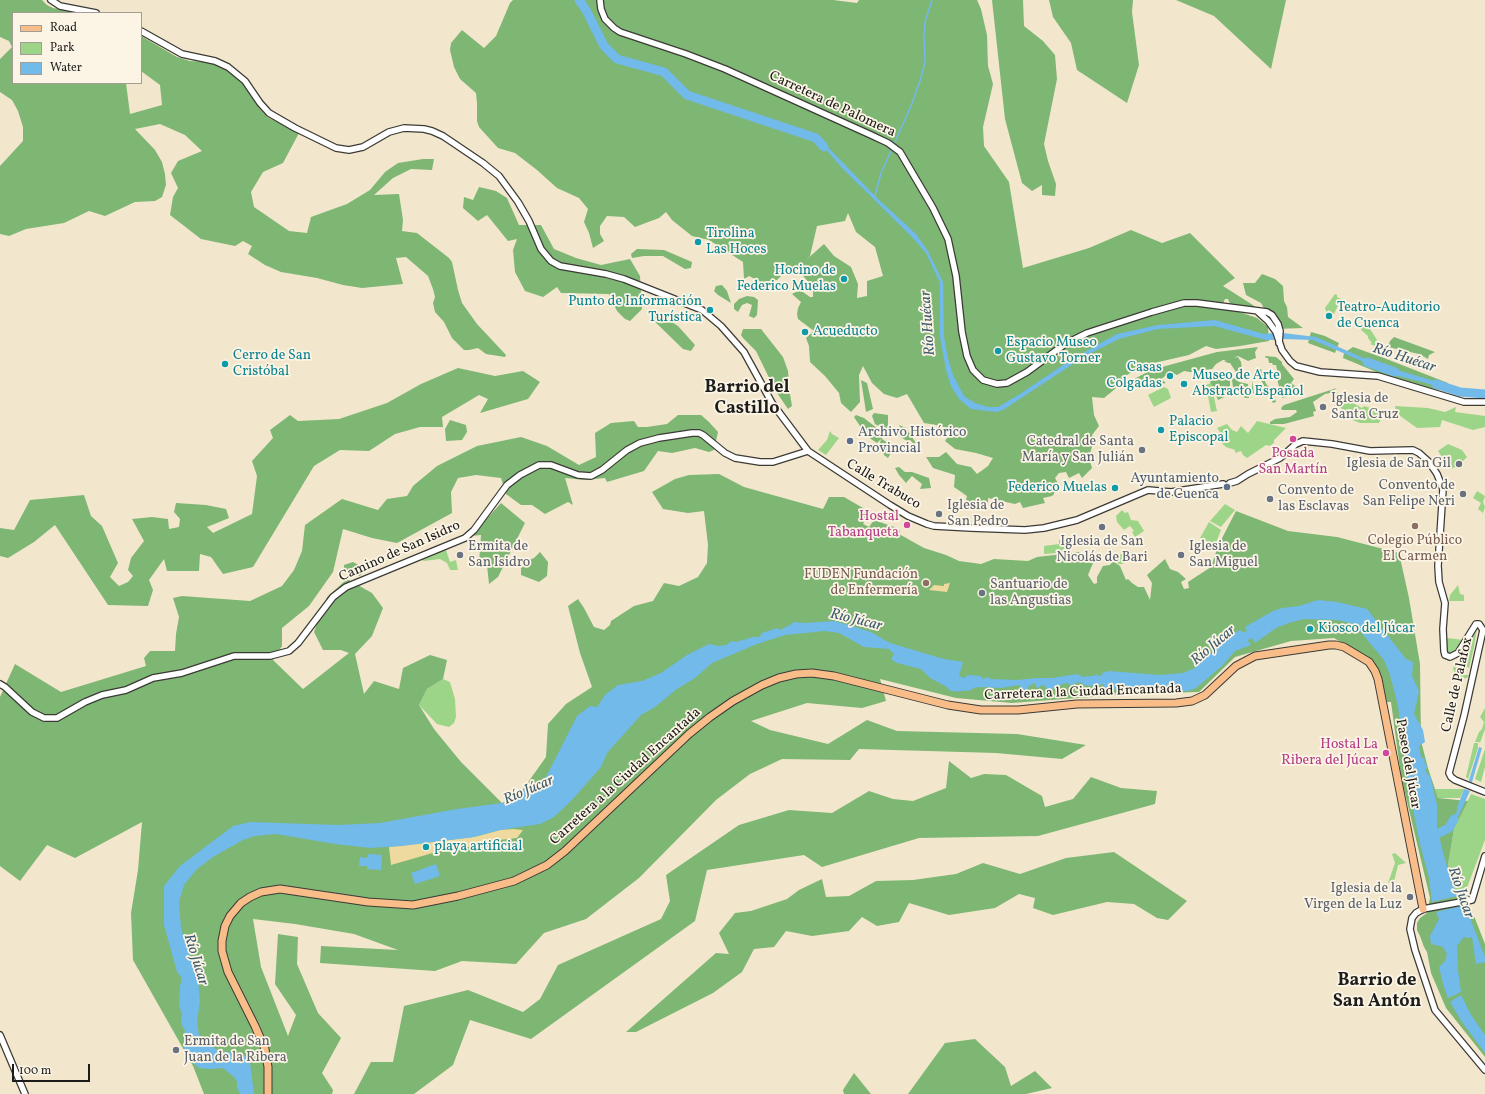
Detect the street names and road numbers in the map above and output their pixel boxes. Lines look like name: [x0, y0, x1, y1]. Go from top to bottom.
street label: Carretera de Palomera: [766, 68, 898, 142]
street label: Calle Trabuco: [843, 456, 923, 514]
street label: Camino de San Isidro: [337, 518, 463, 586]
street label: Calle de Palafox: [1439, 636, 1477, 734]
street label: Carretera a la Ciudad Encantada: [984, 681, 1182, 705]
street label: Carretera a la Ciudad Encantada: [547, 705, 705, 849]
street label: Paseo del Júcar: [1391, 718, 1423, 810]

